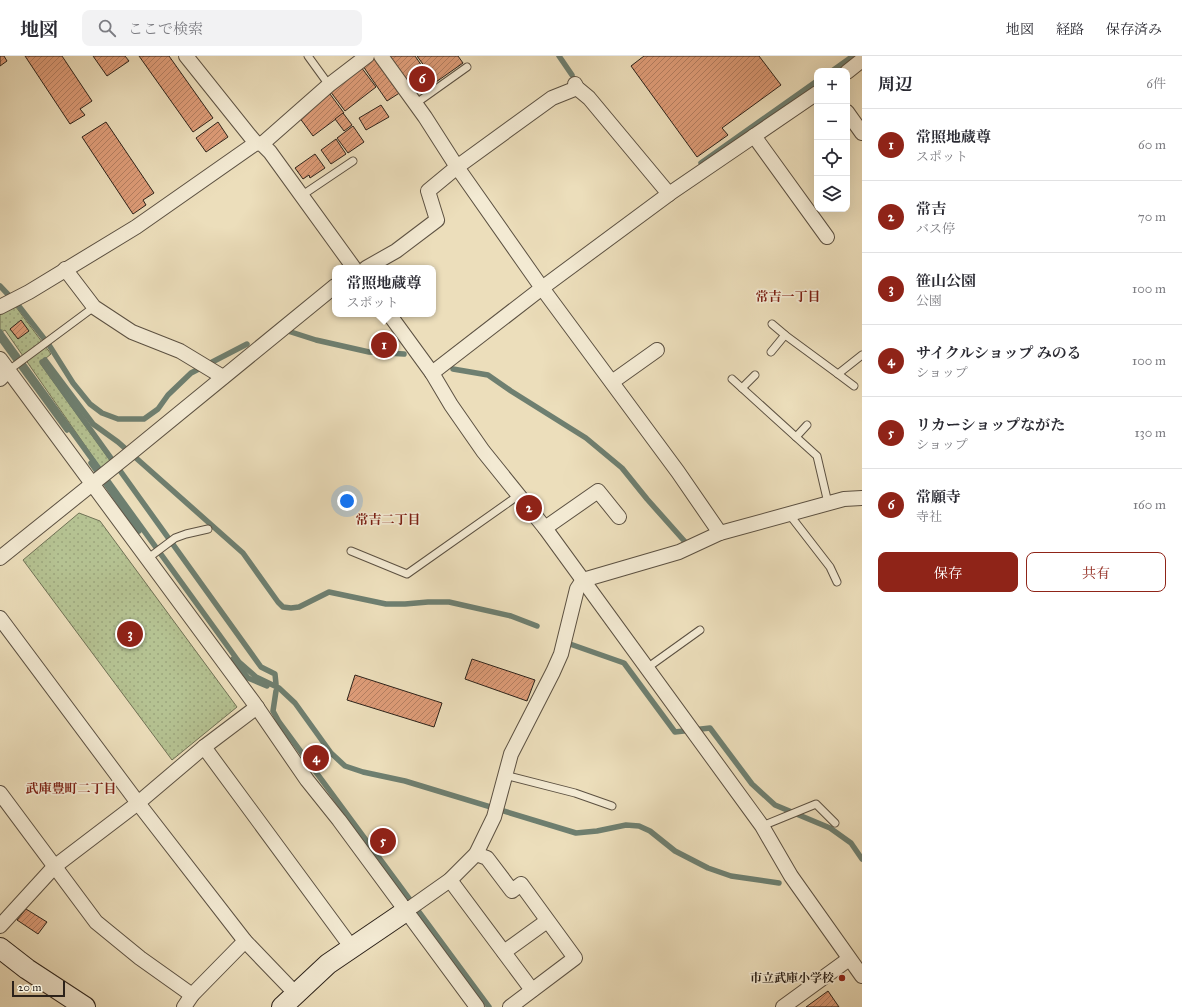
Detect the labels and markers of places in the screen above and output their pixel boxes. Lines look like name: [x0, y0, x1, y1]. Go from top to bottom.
pin: 6: [409, 64, 435, 94]
pin: 1: [371, 330, 397, 360]
pin: 2: [516, 493, 542, 523]
pin: 3: [117, 619, 143, 649]
pin: 4: [303, 743, 329, 773]
pin: 5: [370, 826, 396, 856]
place label: 市立武庫小学校: [750, 971, 834, 985]
marker: 市立武庫小学校: [837, 973, 847, 983]

